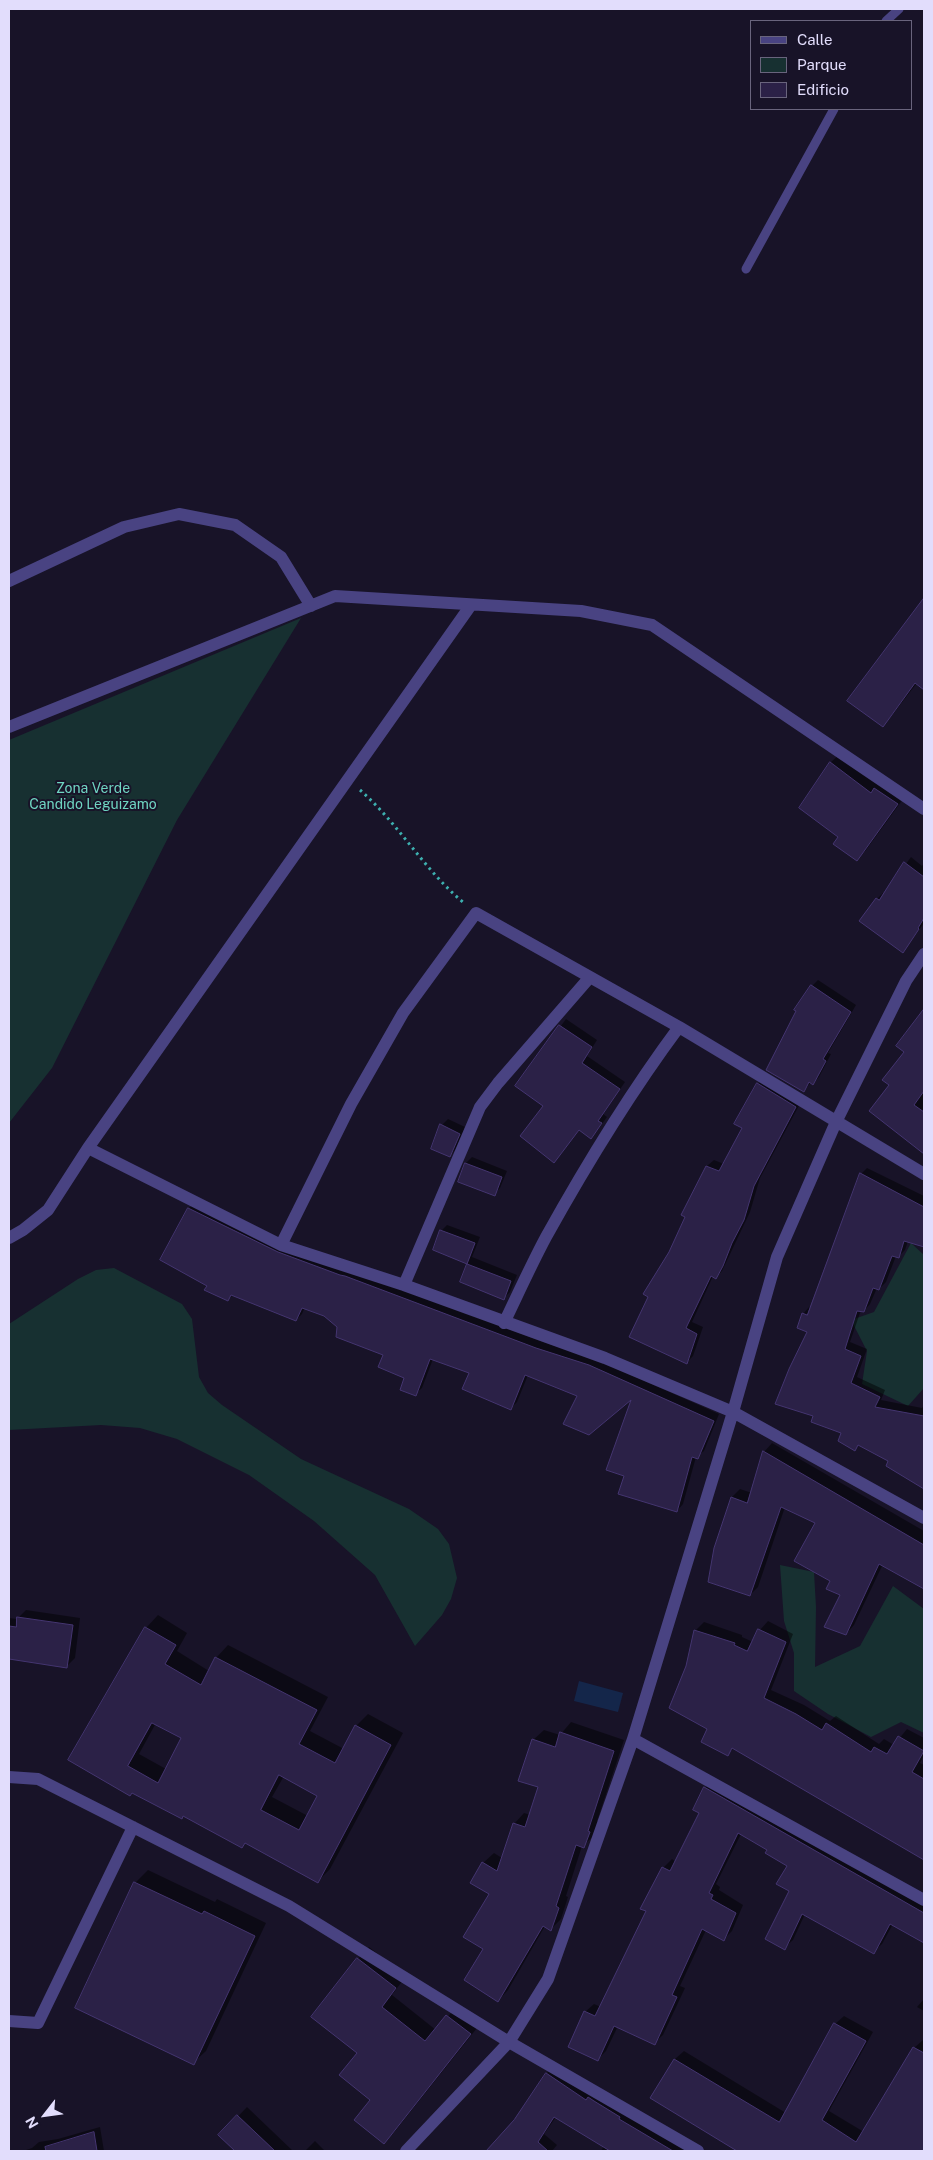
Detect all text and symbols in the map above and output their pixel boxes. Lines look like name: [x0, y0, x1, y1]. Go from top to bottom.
legend: [750, 20, 913, 110]
text: Calle: [797, 31, 833, 48]
text: Parque: [797, 56, 847, 73]
text: Edificio: [797, 81, 849, 98]
park label: Zona Verde Candido Leguizamo: [29, 781, 157, 814]
north arrow: [20, 2090, 70, 2140]
text: N: [22, 2114, 42, 2131]

